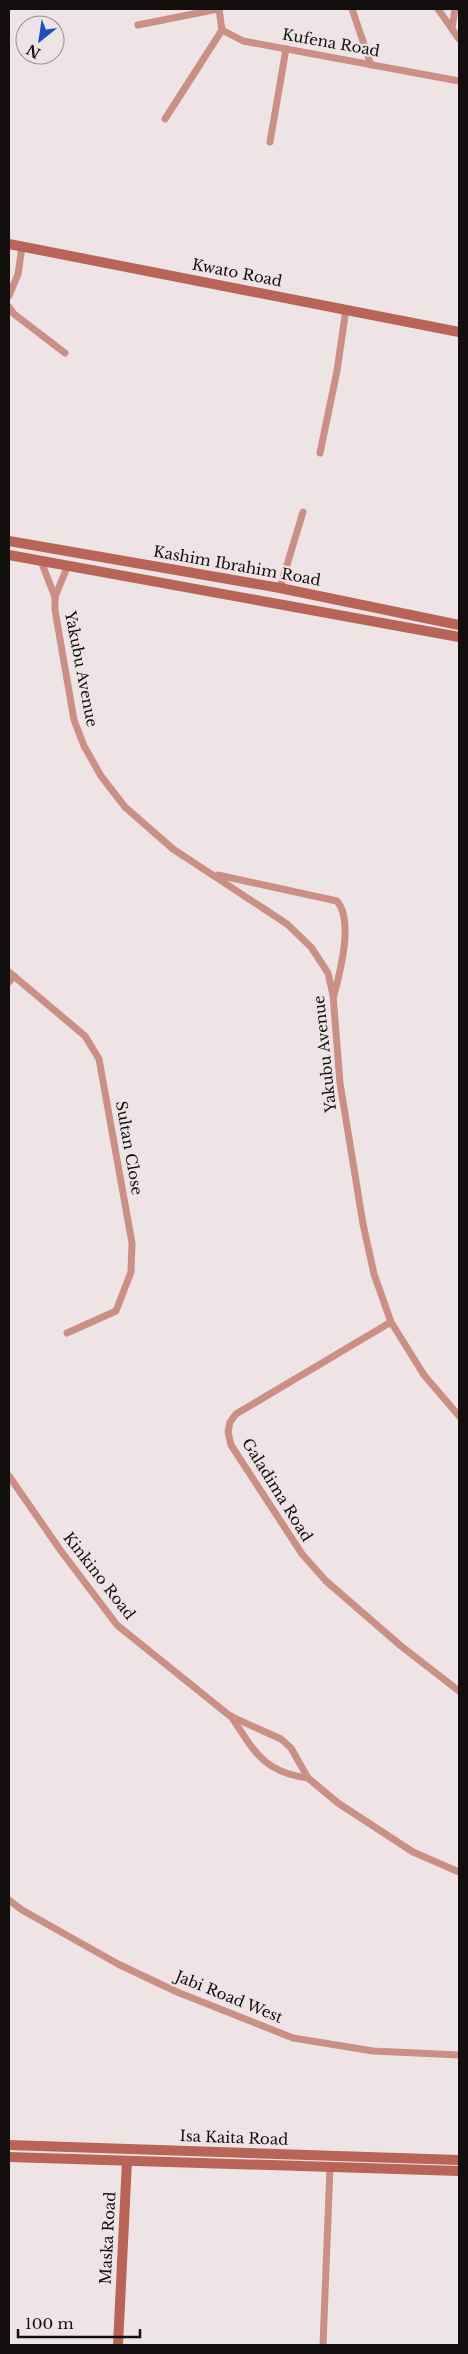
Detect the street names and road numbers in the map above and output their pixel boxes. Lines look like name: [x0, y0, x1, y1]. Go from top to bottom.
street label: Kufena Road: [281, 25, 381, 60]
street label: Kwato Road: [190, 254, 284, 291]
street label: Kashim Ibrahim Road: [152, 541, 322, 590]
street label: Yakubu Avenue: [61, 608, 102, 729]
street label: Yakubu Avenue: [309, 994, 340, 1115]
street label: Sultan Close: [112, 1099, 147, 1197]
street label: Galadima Road: [238, 1435, 317, 1545]
street label: Kinkino Road: [59, 1528, 139, 1623]
street label: Jabi Road West: [171, 1966, 286, 2027]
street label: Isa Kaita Road: [179, 2126, 289, 2149]
street label: Maska Road: [96, 2191, 119, 2285]

